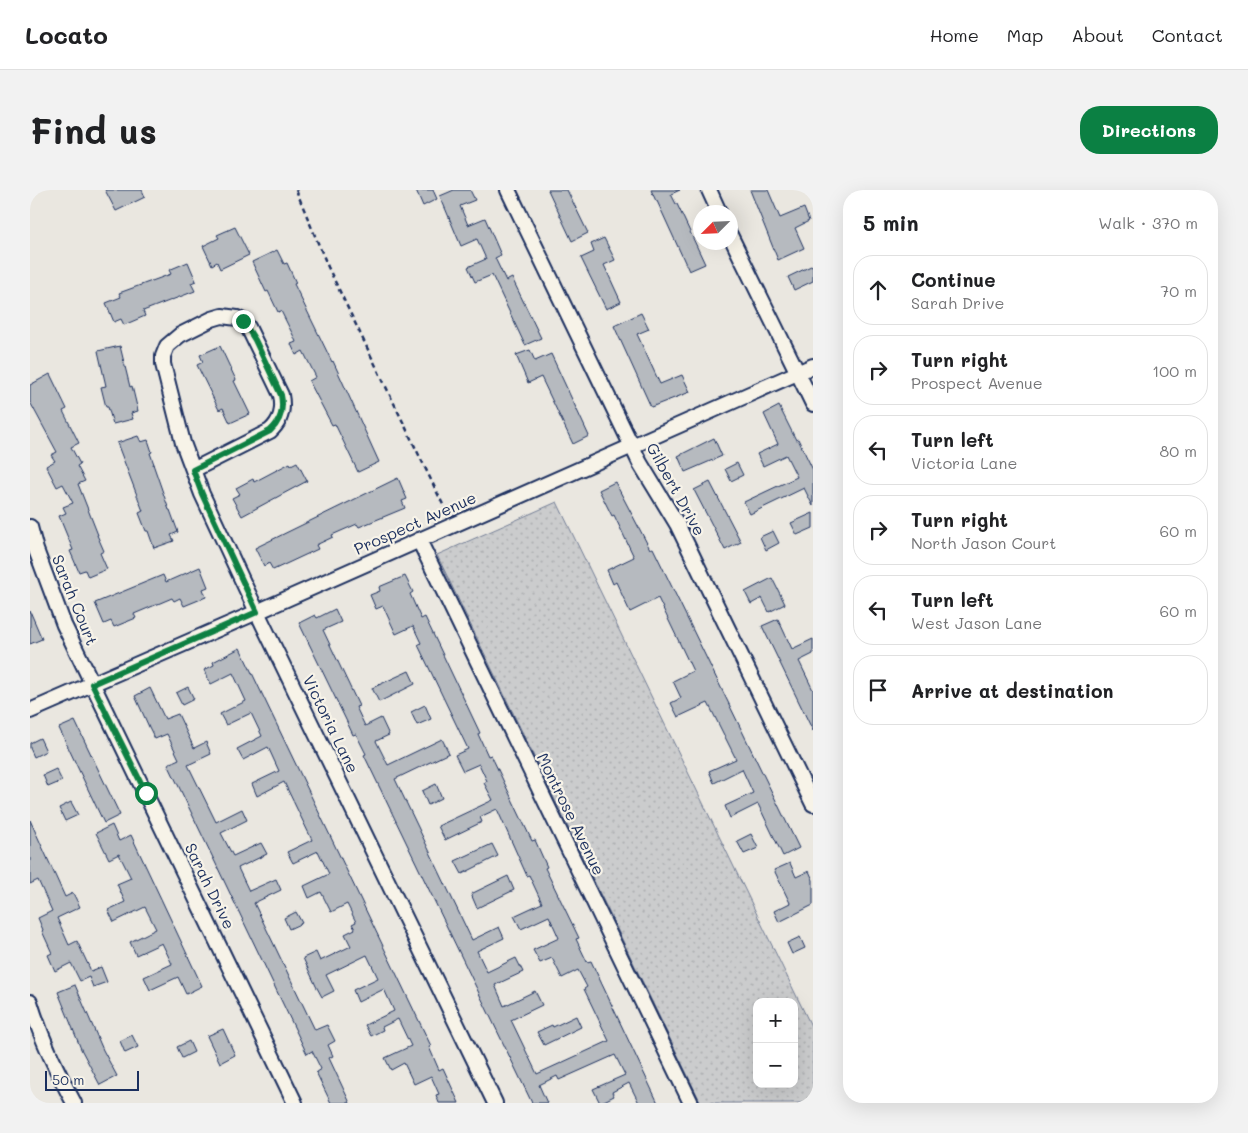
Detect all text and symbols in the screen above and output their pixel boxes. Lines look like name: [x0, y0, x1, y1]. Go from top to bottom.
text: Locato: [25, 19, 108, 50]
text: Home: [930, 23, 979, 47]
text: Map: [1007, 23, 1043, 47]
text: About: [1071, 23, 1124, 47]
text: Contact: [1152, 23, 1223, 47]
button: Directions: [1080, 106, 1218, 154]
text: Find us: [30, 107, 157, 153]
north arrow: [693, 205, 738, 250]
text: 5 min: [863, 209, 919, 236]
text: Walk · 370 m: [1098, 212, 1198, 233]
text: Continue: [911, 267, 996, 292]
icon: ahead: [864, 276, 892, 304]
text: 70 m: [1160, 280, 1197, 301]
text: Sarah Drive: [911, 292, 1004, 313]
route end: [232, 310, 255, 333]
text: Turn right: [911, 347, 1008, 372]
icon: right: [864, 356, 892, 384]
text: 100 m: [1152, 360, 1197, 381]
text: Prospect Avenue: [911, 372, 1043, 393]
text: Turn left: [911, 427, 994, 452]
icon: left: [864, 436, 892, 464]
street label: Gilbert Drive: [642, 438, 711, 539]
text: 80 m: [1160, 440, 1197, 461]
text: Victoria Lane: [911, 452, 1017, 473]
street label: Prospect Avenue: [350, 486, 479, 559]
text: Turn right: [911, 507, 1008, 532]
icon: right: [864, 516, 892, 544]
text: 60 m: [1160, 520, 1197, 541]
text: North Jason Court: [911, 532, 1056, 553]
street label: Sarah Court: [48, 551, 103, 648]
text: Turn left: [911, 587, 994, 612]
icon: left: [864, 596, 892, 624]
text: 60 m: [1160, 600, 1197, 621]
text: West Jason Lane: [911, 612, 1042, 633]
street label: Victoria Lane: [299, 671, 364, 776]
icon: arrive: [864, 676, 892, 704]
text: Arrive at destination: [911, 678, 1114, 703]
street label: Montrose Avenue: [533, 749, 610, 879]
route start: [135, 782, 158, 805]
street label: Sarah Drive: [181, 839, 240, 932]
map controls: [753, 998, 798, 1088]
button: +: [753, 998, 798, 1043]
button: −: [753, 1043, 798, 1088]
scale bar: [45, 1068, 139, 1091]
text: 50 m: [52, 1070, 84, 1089]

